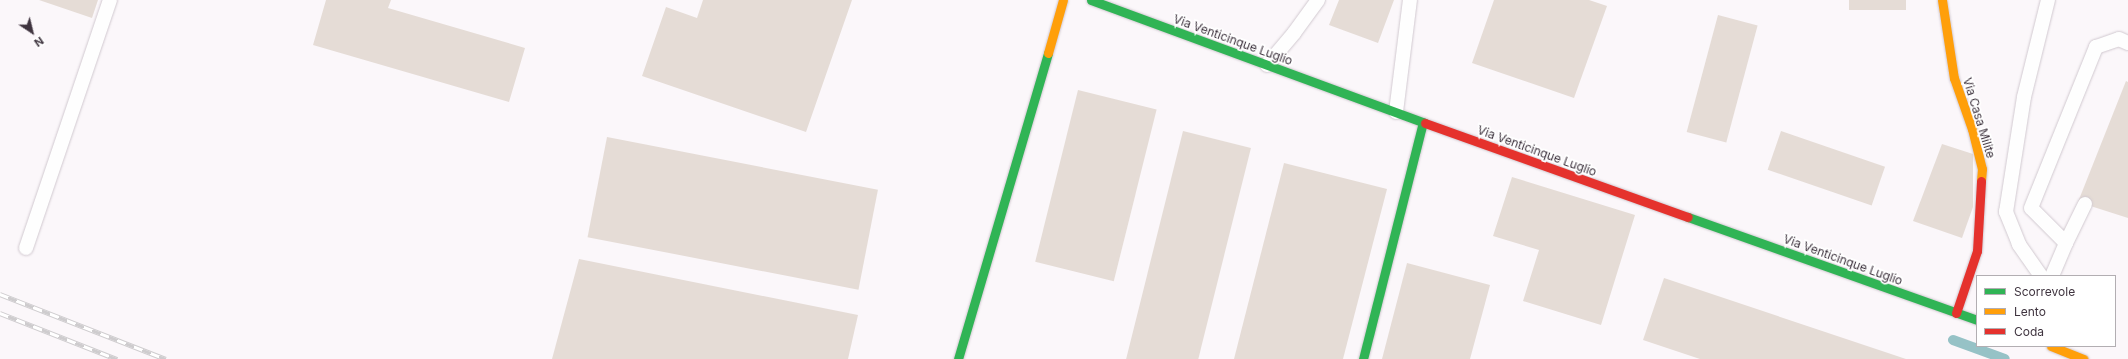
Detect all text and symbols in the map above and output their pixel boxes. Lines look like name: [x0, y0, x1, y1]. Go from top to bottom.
north arrow: [12, 12, 52, 52]
street label: Via Venticinque Luglio: [1171, 12, 1295, 68]
text: N: [31, 34, 46, 50]
street label: Via Casa Milite: [1960, 76, 1998, 160]
street label: Via Venticinque Luglio: [1475, 123, 1599, 179]
street label: Via Venticinque Luglio: [1781, 232, 1905, 288]
legend: [1976, 275, 2116, 347]
text: Scorrevole: [2014, 284, 2075, 299]
text: Lento: [2014, 304, 2046, 319]
text: Coda: [2014, 324, 2044, 339]

